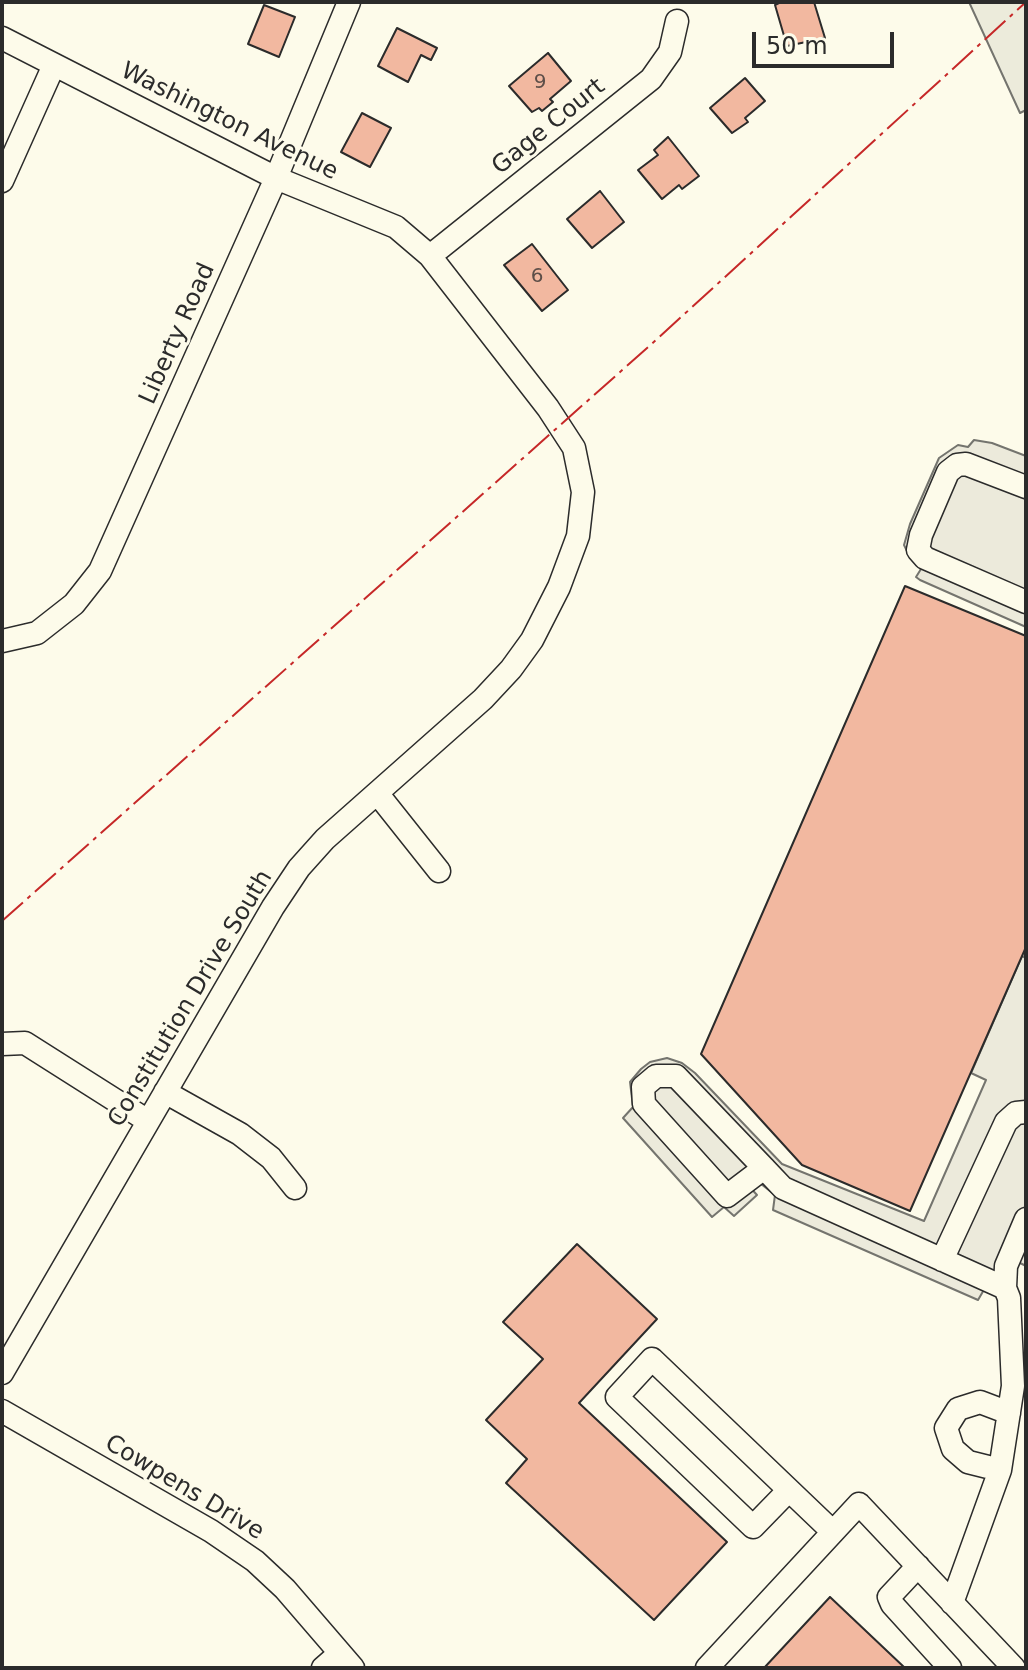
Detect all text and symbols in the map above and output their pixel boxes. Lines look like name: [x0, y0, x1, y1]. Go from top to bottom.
scale bar: [756, 16, 898, 66]
text: 50 m: [766, 32, 828, 60]
street label: Washington Avenue: [116, 57, 342, 187]
house number: 9: [534, 71, 546, 95]
street label: Gage Court: [487, 73, 611, 181]
street label: Liberty Road: [134, 259, 222, 409]
house number: 6: [531, 265, 543, 289]
street label: Constitution Drive South: [103, 865, 279, 1133]
street label: Cowpens Drive: [99, 1429, 269, 1547]

